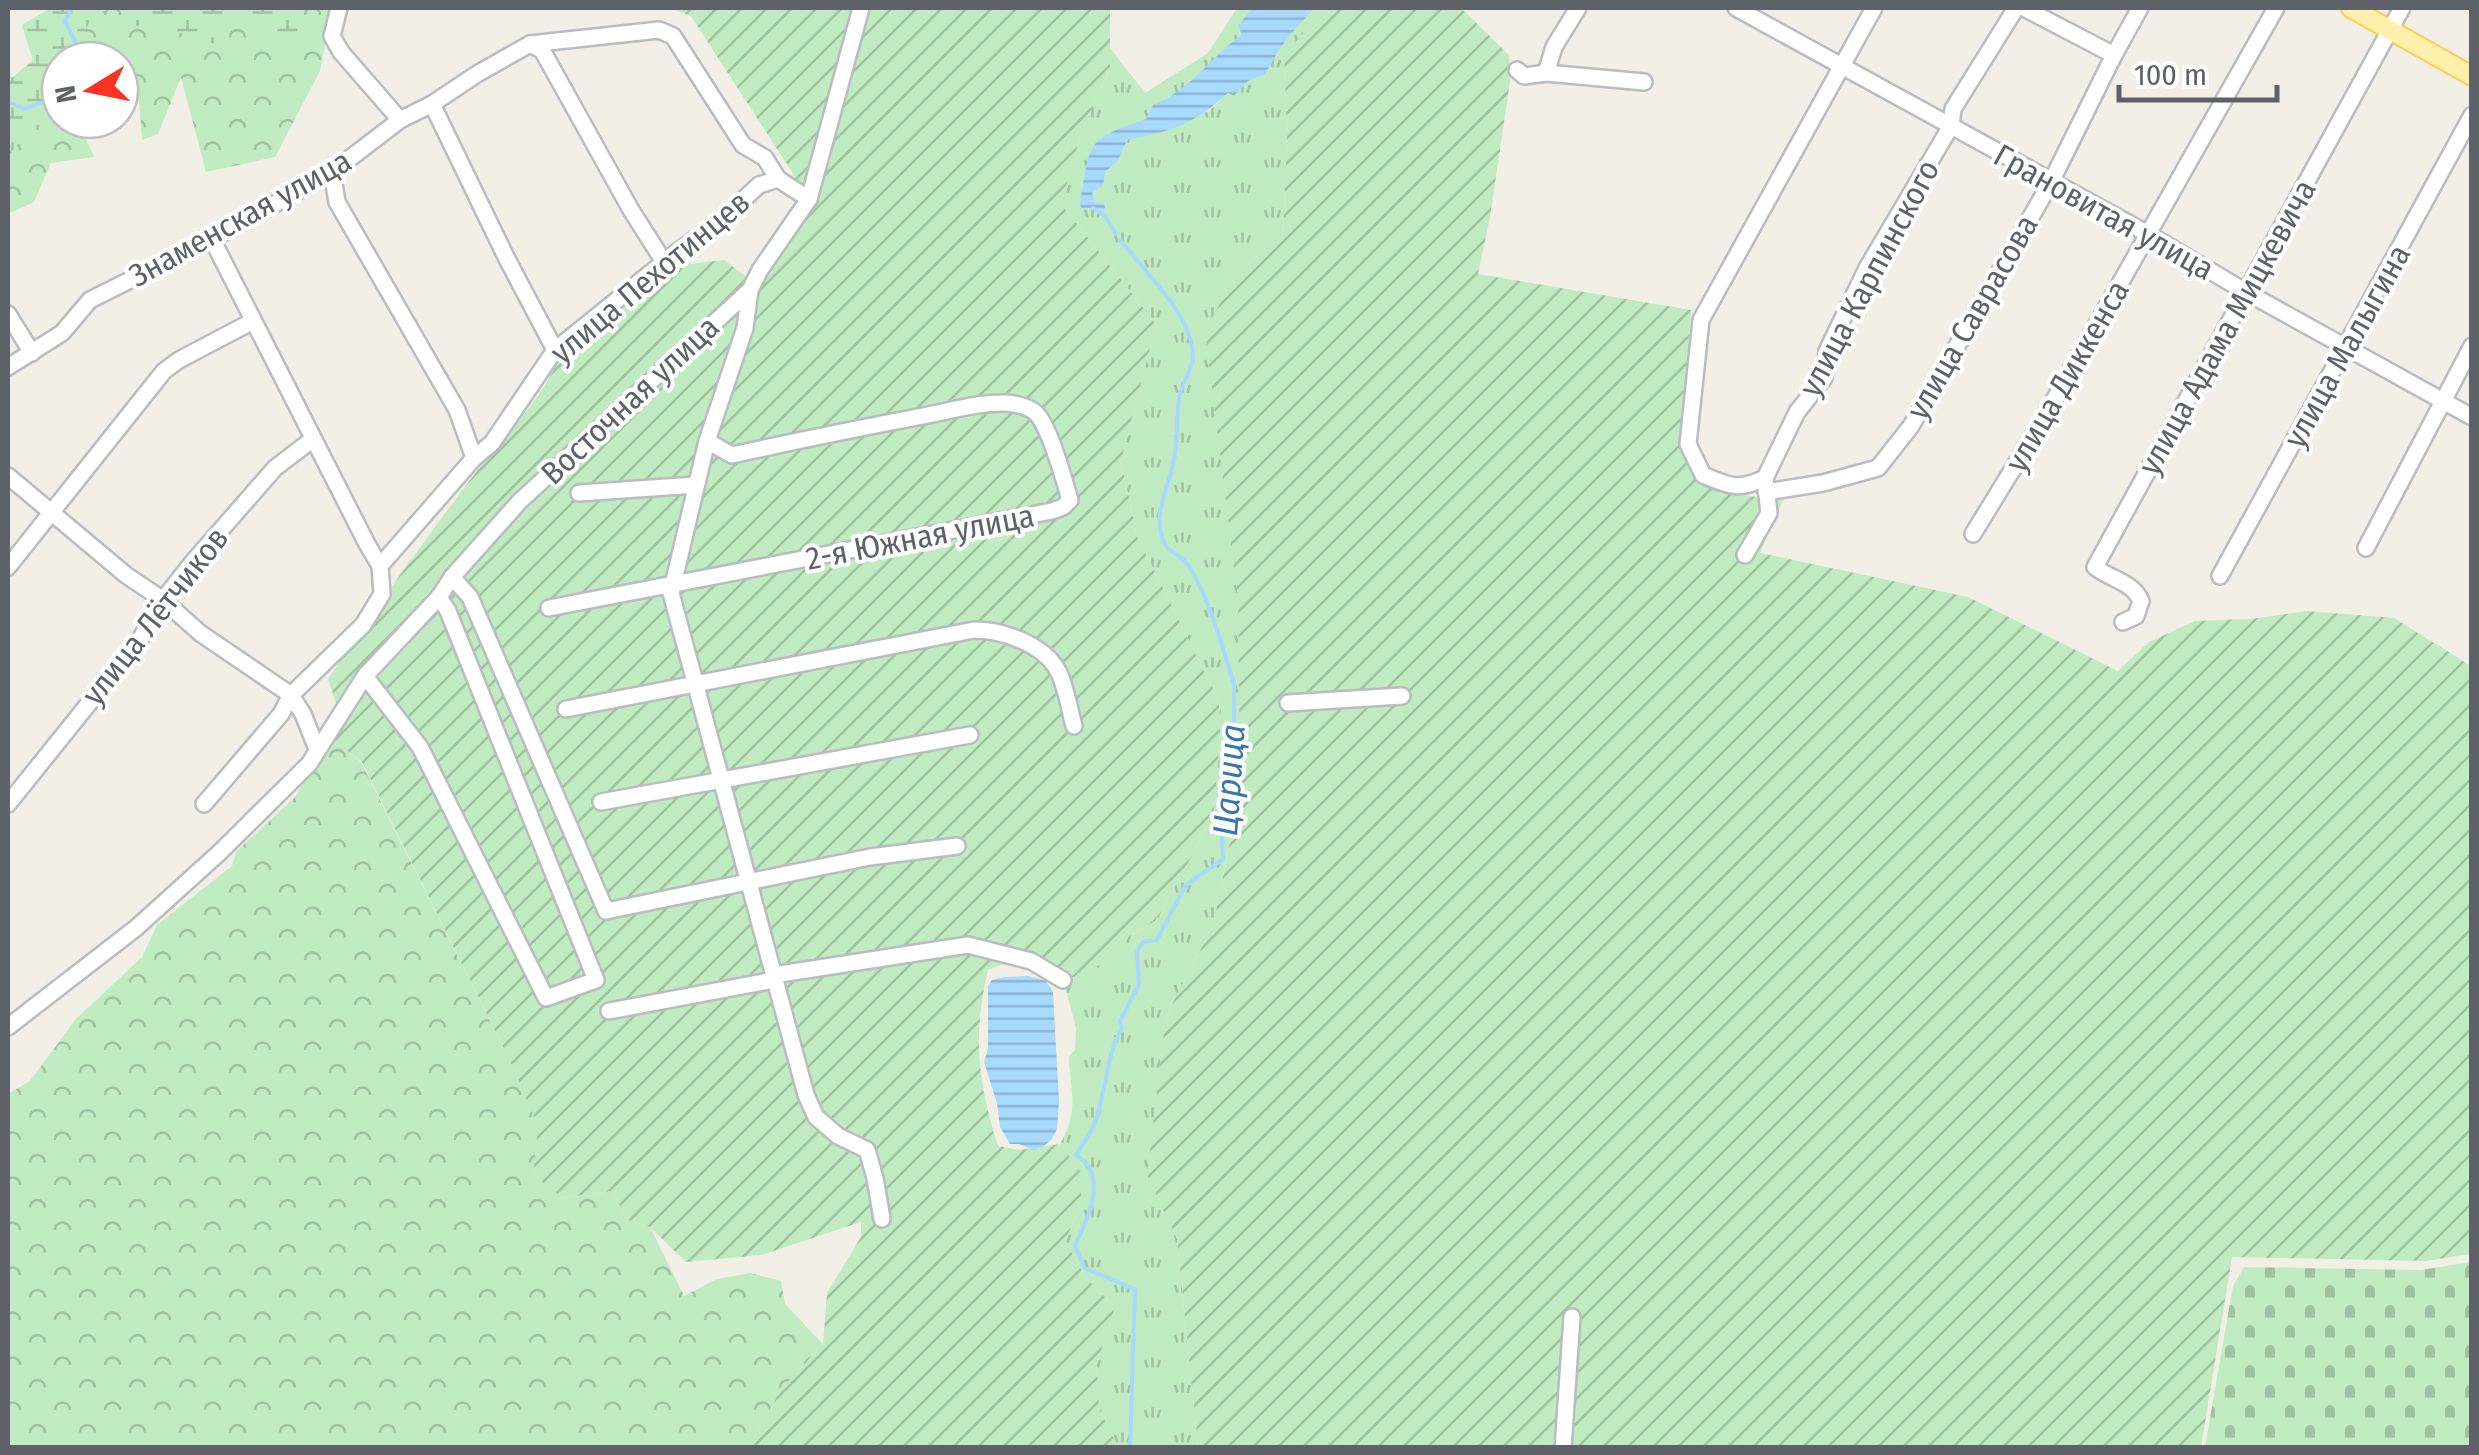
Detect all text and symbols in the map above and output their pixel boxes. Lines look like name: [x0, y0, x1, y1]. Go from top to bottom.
north arrow: [40, 40, 140, 140]
scale bar: [2119, 40, 2276, 102]
text: 100 m: [2134, 57, 2207, 93]
text: N: [48, 83, 84, 105]
street label: Грановитая улица: [1987, 136, 2221, 288]
street label: Знаменская улица: [122, 141, 358, 295]
street label: улица Карпинского: [1791, 153, 1947, 403]
street label: улица Адама Мицкевича: [2130, 173, 2324, 481]
street label: улица Пехотинцев: [543, 183, 757, 371]
street label: улица Саврасова: [1898, 208, 2046, 426]
street label: улица Малыгина: [2276, 238, 2418, 454]
street label: улица Диккенса: [1997, 274, 2137, 478]
street label: Восточная улица: [533, 308, 727, 492]
street label: 2-я Южная улица: [803, 496, 1037, 578]
street label: улица Лётчиков: [74, 520, 236, 712]
water label: Царица: [1204, 723, 1254, 837]

